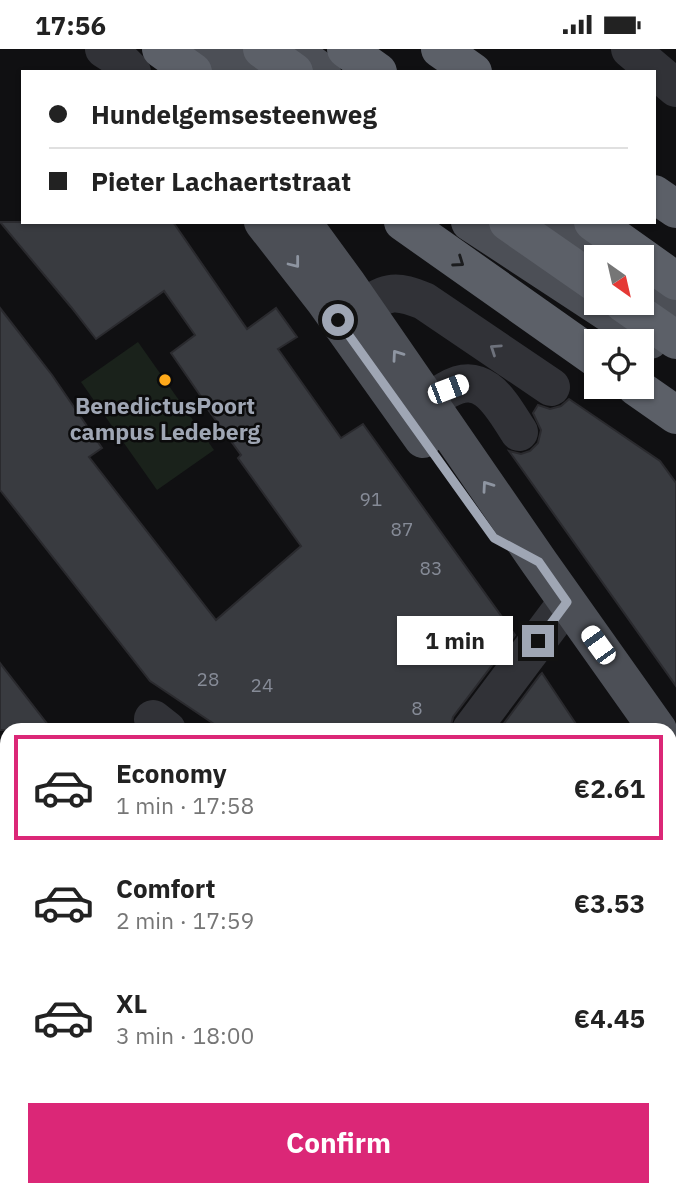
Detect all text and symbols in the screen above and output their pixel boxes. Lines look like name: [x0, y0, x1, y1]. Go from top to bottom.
text: 17:56: [35, 8, 106, 42]
text: Hundelgemsesteenweg: [91, 97, 377, 131]
text: Pieter Lachaertstraat: [91, 164, 351, 198]
north arrow: [584, 245, 654, 315]
map controls: [584, 245, 654, 399]
one-way arrow: [451, 254, 464, 266]
one-way arrow: [286, 255, 299, 267]
route start: [322, 304, 354, 336]
button: locate: [584, 329, 654, 399]
one-way arrow: [490, 345, 503, 357]
one-way arrow: [392, 350, 405, 363]
marker: BenedictusPoort campus Ledeberg: [157, 372, 173, 388]
car: [425, 372, 472, 406]
place label: BenedictusPoort campus Ledeberg: [70, 390, 261, 446]
one-way arrow: [482, 481, 495, 494]
house number: 91: [360, 487, 382, 511]
house number: 87: [391, 517, 413, 541]
house number: 83: [420, 556, 442, 580]
callout: 1 min: [398, 617, 514, 665]
car: [578, 622, 619, 668]
text: 1 min: [425, 625, 485, 655]
route end: [522, 625, 554, 657]
house number: 28: [197, 667, 219, 691]
house number: 24: [251, 673, 273, 697]
house number: 8: [411, 696, 423, 720]
icon: car: [32, 756, 95, 819]
text: Economy: [116, 756, 227, 790]
text: €2.61: [574, 771, 645, 805]
text: 1 min · 17:58: [116, 790, 254, 820]
icon: car: [32, 871, 95, 934]
text: Comfort: [116, 871, 215, 905]
text: €3.53: [574, 886, 645, 920]
text: 2 min · 17:59: [116, 905, 254, 935]
icon: car: [32, 986, 95, 1049]
text: XL: [116, 986, 147, 1020]
text: €4.45: [574, 1001, 645, 1035]
text: 3 min · 18:00: [116, 1020, 254, 1050]
button: Confirm: [28, 1103, 649, 1183]

